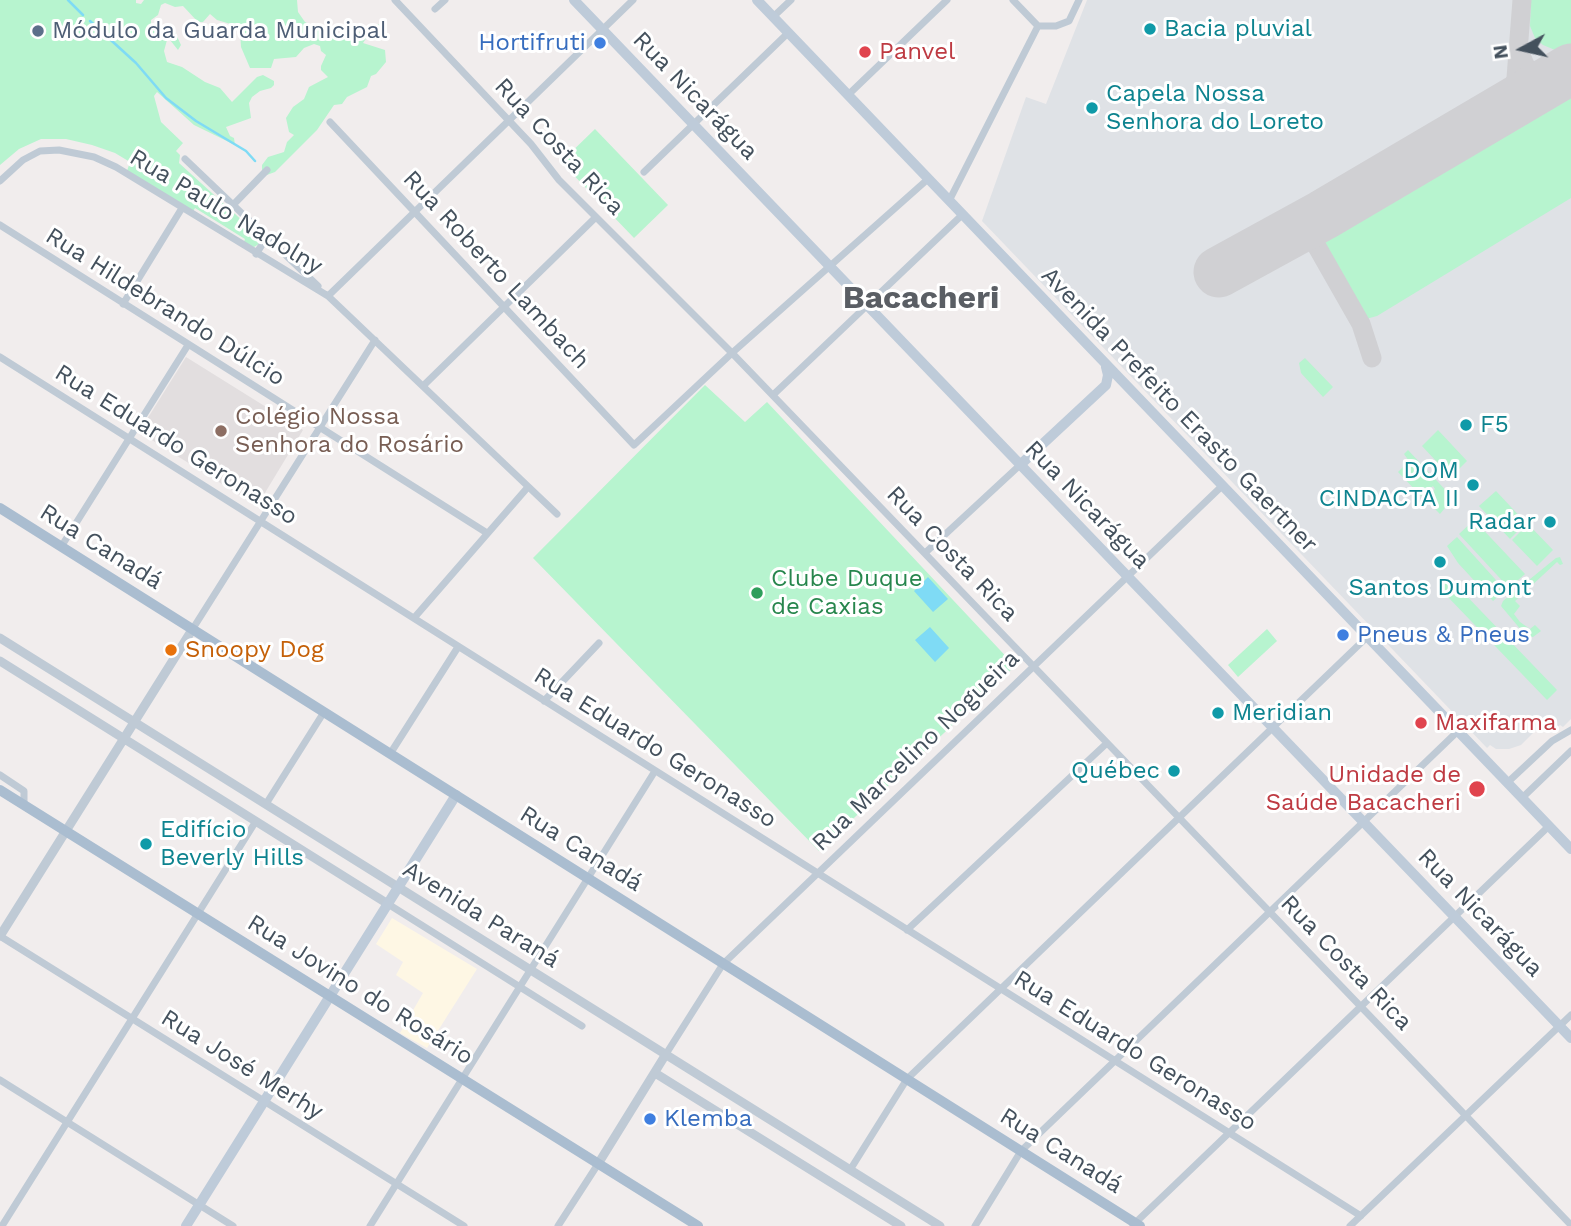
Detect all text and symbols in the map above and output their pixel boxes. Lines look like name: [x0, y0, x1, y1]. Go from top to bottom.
north arrow: [1487, 14, 1557, 84]
place label: Bacia pluvial: [1164, 15, 1312, 43]
place label: Módulo da Guarda Municipal: [52, 17, 387, 45]
marker: Bacia pluvial: [1142, 21, 1158, 37]
marker: Módulo da Guarda Municipal: [30, 23, 46, 39]
street label: Rua Nicarágua: [626, 26, 764, 166]
place label: Hortifruti: [478, 29, 586, 57]
marker: Hortifruti: [592, 35, 608, 51]
place label: Panvel: [879, 38, 955, 66]
text: N: [1488, 43, 1513, 61]
marker: Panvel: [857, 44, 873, 60]
street label: Rua Costa Rica: [488, 73, 630, 221]
place label: Capela Nossa Senhora do Loreto: [1106, 80, 1324, 136]
marker: Capela Nossa Senhora do Loreto: [1084, 100, 1100, 116]
street label: Rua Paulo Nadolny: [124, 143, 328, 281]
street label: Rua Roberto Lambach: [397, 165, 595, 375]
street label: Rua Hildebrando Dúlcio: [40, 221, 290, 393]
street label: Avenida Prefeito Erasto Gaertner: [1035, 261, 1323, 559]
district label: Bacacheri: [843, 280, 999, 318]
street label: Rua Eduardo Geronasso: [49, 358, 303, 532]
place label: Colégio Nossa Senhora do Rosário: [235, 403, 464, 459]
place label: F5: [1480, 411, 1509, 439]
marker: F5: [1458, 417, 1474, 433]
marker: Colégio Nossa Senhora do Rosário: [213, 423, 229, 439]
street label: Rua Nicarágua: [1018, 435, 1156, 575]
place label: DOM CINDACTA II: [1319, 457, 1459, 513]
marker: DOM CINDACTA II: [1465, 477, 1481, 493]
street label: Rua Costa Rica: [880, 480, 1024, 628]
street label: Rua Canadá: [34, 498, 168, 596]
place label: Radar: [1468, 508, 1536, 536]
marker: Radar: [1542, 514, 1558, 530]
marker: Santos Dumont: [1432, 554, 1448, 570]
place label: Clube Duque de Caxias: [771, 565, 923, 621]
place label: Santos Dumont: [1349, 574, 1531, 602]
marker: Clube Duque de Caxias: [749, 585, 765, 601]
place label: Pneus & Pneus: [1357, 621, 1530, 649]
marker: Pneus & Pneus: [1335, 627, 1351, 643]
place label: Snoopy Dog: [185, 636, 324, 664]
marker: Snoopy Dog: [163, 642, 179, 658]
street label: Rua Marcelino Nogueira: [806, 645, 1026, 857]
street label: Rua Eduardo Geronasso: [528, 661, 782, 835]
place label: Meridian: [1232, 699, 1332, 727]
marker: Meridian: [1210, 705, 1226, 721]
place label: Maxifarma: [1435, 709, 1557, 737]
marker: Maxifarma: [1413, 715, 1429, 731]
place label: Québec: [1071, 757, 1160, 785]
place label: Unidade de Saúde Bacacheri: [1266, 761, 1461, 817]
marker: Québec: [1166, 763, 1182, 779]
marker: Unidade de Saúde Bacacheri: [1467, 779, 1487, 799]
street label: Rua Canadá: [514, 800, 648, 898]
place label: Edifício Beverly Hills: [160, 816, 304, 872]
marker: Edifício Beverly Hills: [138, 836, 154, 852]
street label: Rua Nicarágua: [1411, 843, 1549, 983]
street label: Avenida Paraná: [397, 855, 565, 975]
street label: Rua Costa Rica: [1274, 889, 1418, 1037]
street label: Rua Jovino do Rosário: [242, 909, 478, 1071]
street label: Rua Eduardo Geronasso: [1008, 964, 1262, 1138]
street label: Rua José Merhy: [156, 1004, 328, 1126]
street label: Rua Canadá: [994, 1102, 1128, 1200]
place label: Klemba: [664, 1105, 752, 1133]
marker: Klemba: [642, 1111, 658, 1127]

